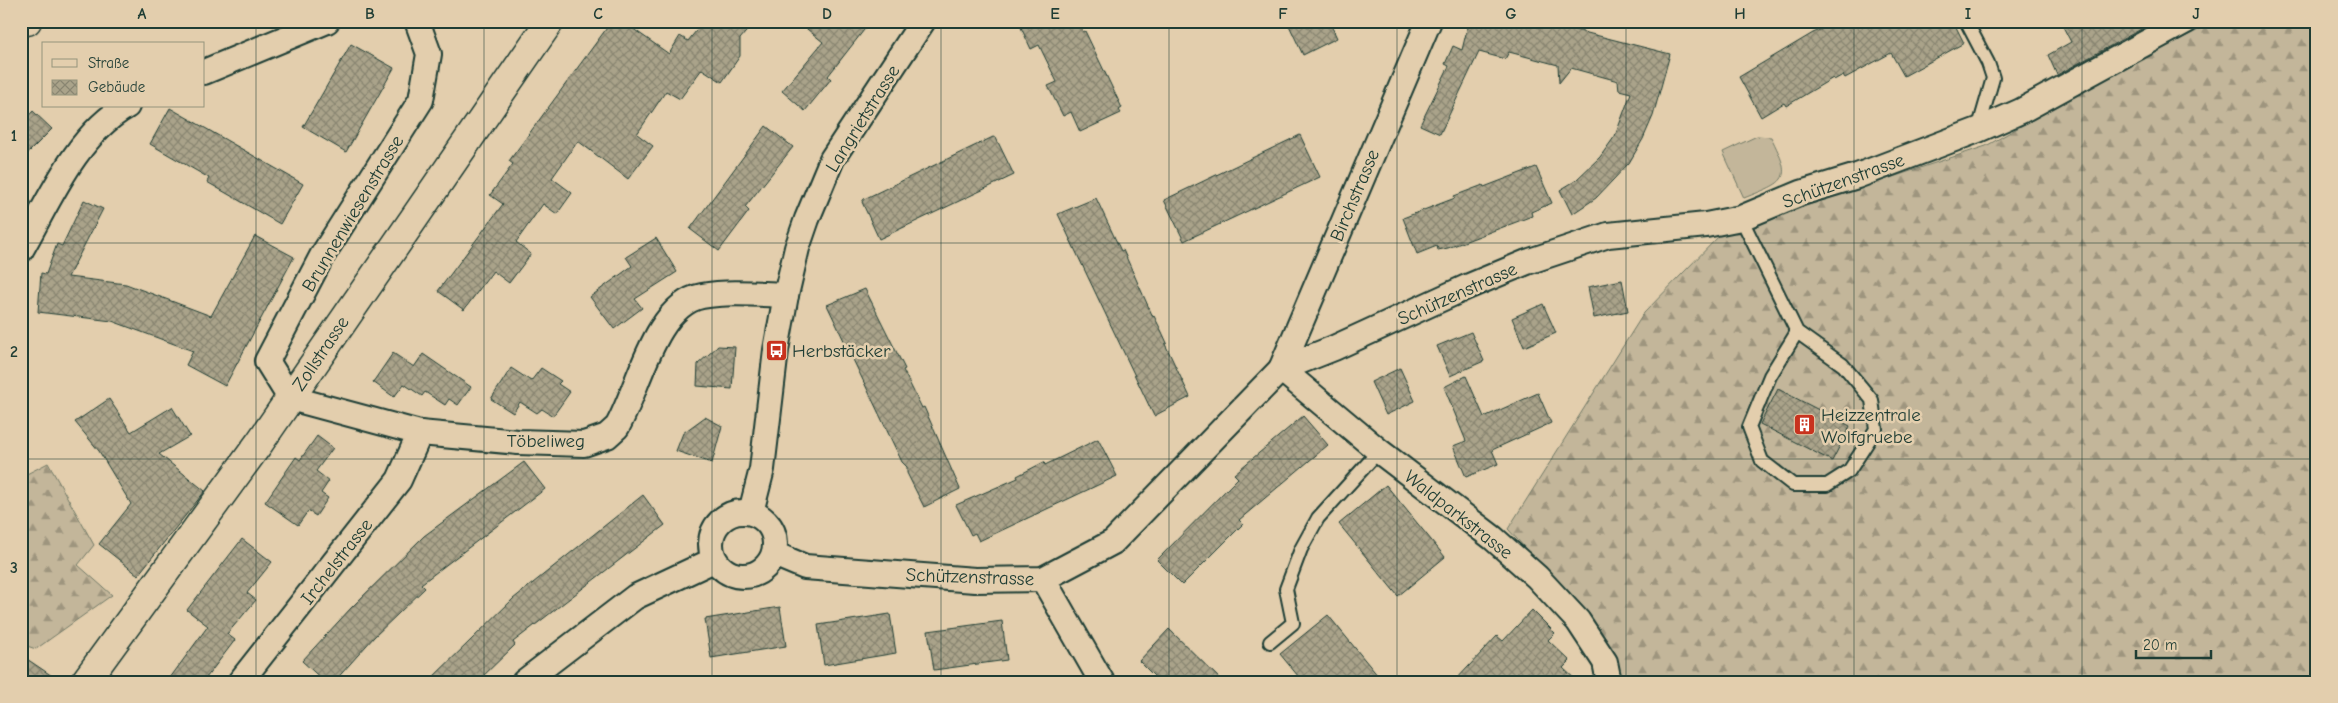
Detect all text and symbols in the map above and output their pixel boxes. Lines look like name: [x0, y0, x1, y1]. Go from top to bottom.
text: A: [138, 5, 147, 23]
text: B: [365, 5, 375, 23]
text: C: [593, 5, 603, 23]
text: D: [822, 5, 832, 23]
text: E: [1050, 5, 1060, 23]
text: F: [1278, 5, 1288, 23]
text: G: [1505, 5, 1517, 23]
text: H: [1734, 5, 1746, 23]
text: I: [1965, 5, 1971, 23]
text: J: [2192, 5, 2200, 23]
legend: [42, 42, 205, 108]
text: Straße: [88, 54, 130, 72]
street label: Langrietstrasse: [821, 61, 904, 176]
text: Gebäude: [88, 78, 146, 96]
text: 1: [11, 127, 17, 145]
street label: Brunnenwiesenstrasse: [297, 131, 408, 296]
street label: Birchstrasse: [1326, 146, 1384, 245]
street label: Schützenstrasse: [1779, 149, 1907, 213]
street label: Schützenstrasse: [1394, 258, 1521, 330]
street label: Zollstrasse: [288, 312, 354, 395]
bus stop icon: Herbstäcker: [764, 338, 788, 362]
place label: Herbstäcker: [792, 340, 891, 362]
text: 2: [10, 343, 18, 361]
place label: Heizzentrale Wolfgruebe: [1821, 404, 1921, 448]
building icon: Heizzentrale Wolfgruebe: [1793, 413, 1817, 437]
street label: Töbeliweg: [507, 430, 585, 452]
street label: Waldparkstrasse: [1400, 466, 1517, 564]
street label: Irchelstrasse: [296, 514, 377, 609]
text: 3: [10, 559, 18, 577]
street label: Schützenstrasse: [905, 564, 1035, 590]
scale bar: [2136, 628, 2210, 660]
text: 20 m: [2143, 636, 2177, 654]

